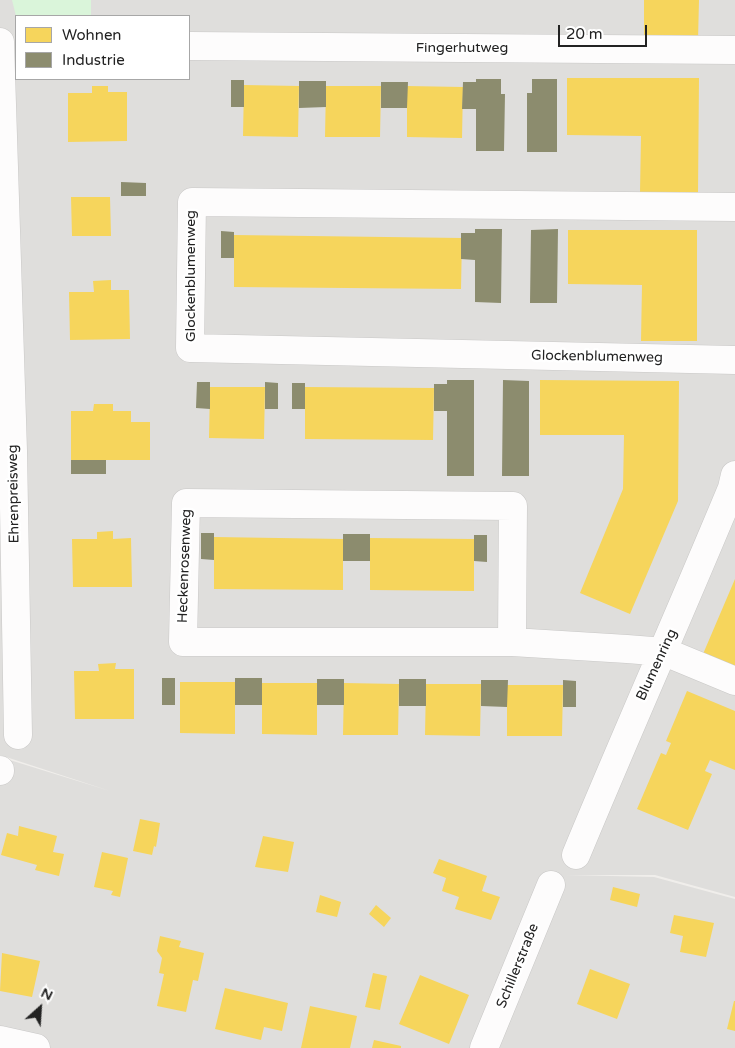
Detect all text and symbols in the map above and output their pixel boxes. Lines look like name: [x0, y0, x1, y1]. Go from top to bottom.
legend: [15, 15, 190, 80]
scale bar: [560, 15, 649, 47]
text: 20 m: [566, 25, 603, 43]
text: Wohnen: [62, 26, 122, 44]
street label: Fingerhutweg: [416, 40, 508, 56]
text: Industrie: [62, 51, 125, 69]
street label: Glockenblumenweg: [183, 210, 199, 342]
street label: Glockenblumenweg: [531, 347, 663, 367]
street label: Ehrenpreisweg: [5, 444, 23, 544]
street label: Heckenrosenweg: [175, 509, 195, 623]
street label: Blumenring: [633, 627, 681, 703]
street label: Schillerstraße: [493, 921, 543, 1011]
north arrow: [15, 983, 65, 1033]
text: N: [38, 984, 56, 1004]

